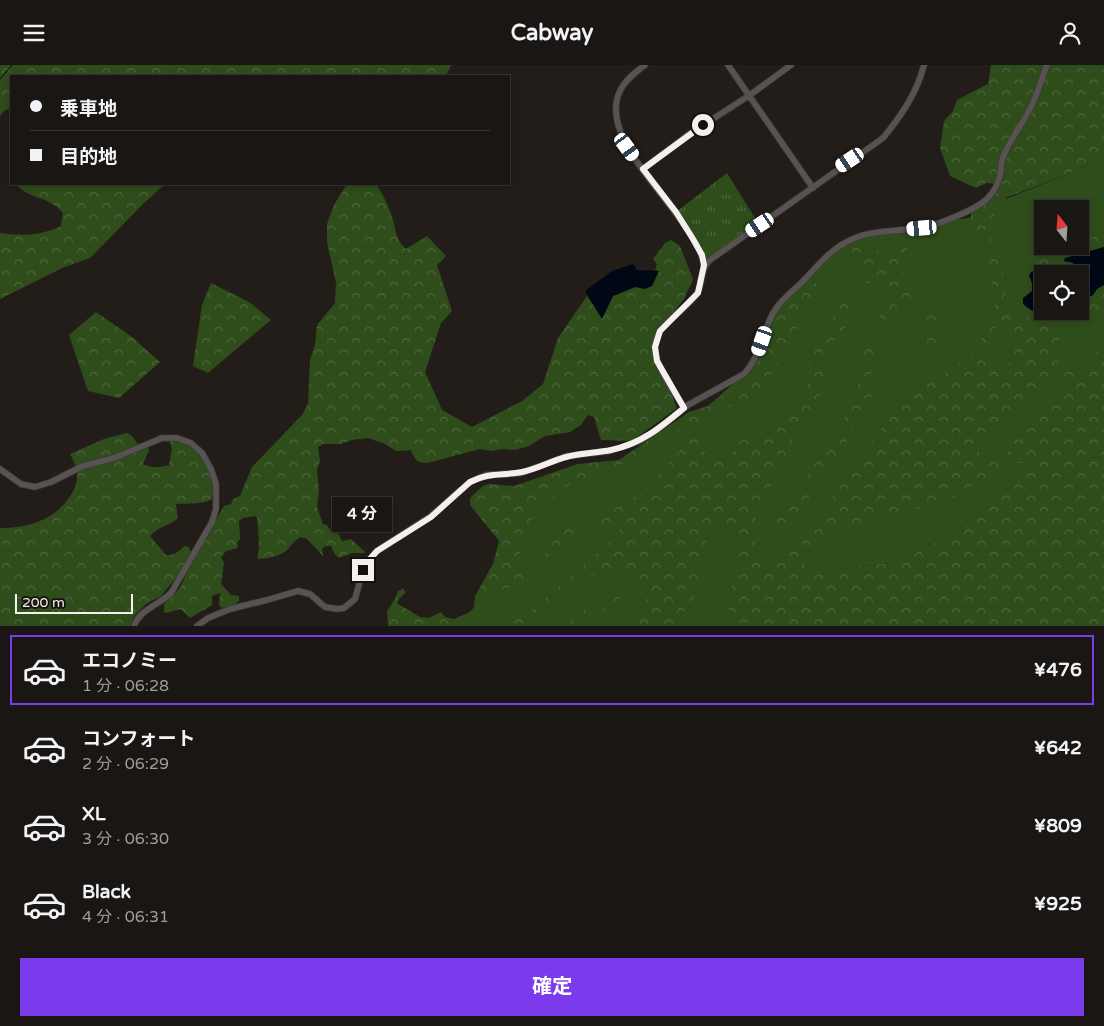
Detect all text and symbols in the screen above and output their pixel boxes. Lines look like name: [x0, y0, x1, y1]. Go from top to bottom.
icon: menu: [20, 19, 48, 47]
icon: person: [1056, 19, 1084, 47]
text: Cabway: [511, 20, 593, 46]
text: 乗車地: [60, 98, 117, 120]
route start: [692, 114, 714, 136]
car: [612, 130, 641, 164]
car: [833, 145, 866, 175]
text: 目的地: [60, 146, 117, 168]
north arrow: [1034, 200, 1089, 255]
map controls: [1034, 200, 1089, 320]
car: [743, 210, 776, 240]
car: [906, 219, 937, 237]
button: locate: [1034, 265, 1089, 320]
car: [750, 324, 773, 358]
callout: 4 分: [333, 497, 393, 533]
text: 4 分: [347, 504, 377, 524]
route end: [352, 559, 374, 581]
scale bar: [15, 591, 132, 614]
text: 200 m: [22, 594, 65, 611]
icon: car: [22, 648, 67, 693]
text: エコノミー: [82, 650, 177, 672]
text: ¥476: [1034, 659, 1082, 681]
text: 1 分 · 06:28: [82, 676, 169, 696]
icon: car: [22, 726, 67, 771]
text: コンフォート: [82, 728, 195, 750]
text: ¥642: [1034, 737, 1082, 759]
text: 2 分 · 06:29: [82, 754, 169, 774]
text: XL: [82, 803, 106, 825]
icon: car: [22, 804, 67, 849]
text: ¥809: [1034, 815, 1082, 837]
text: 3 分 · 06:30: [82, 829, 169, 849]
text: Black: [82, 881, 131, 903]
icon: car: [22, 882, 67, 927]
text: ¥925: [1034, 893, 1082, 915]
text: 4 分 · 06:31: [82, 907, 169, 927]
button: 確定: [20, 958, 1084, 1016]

